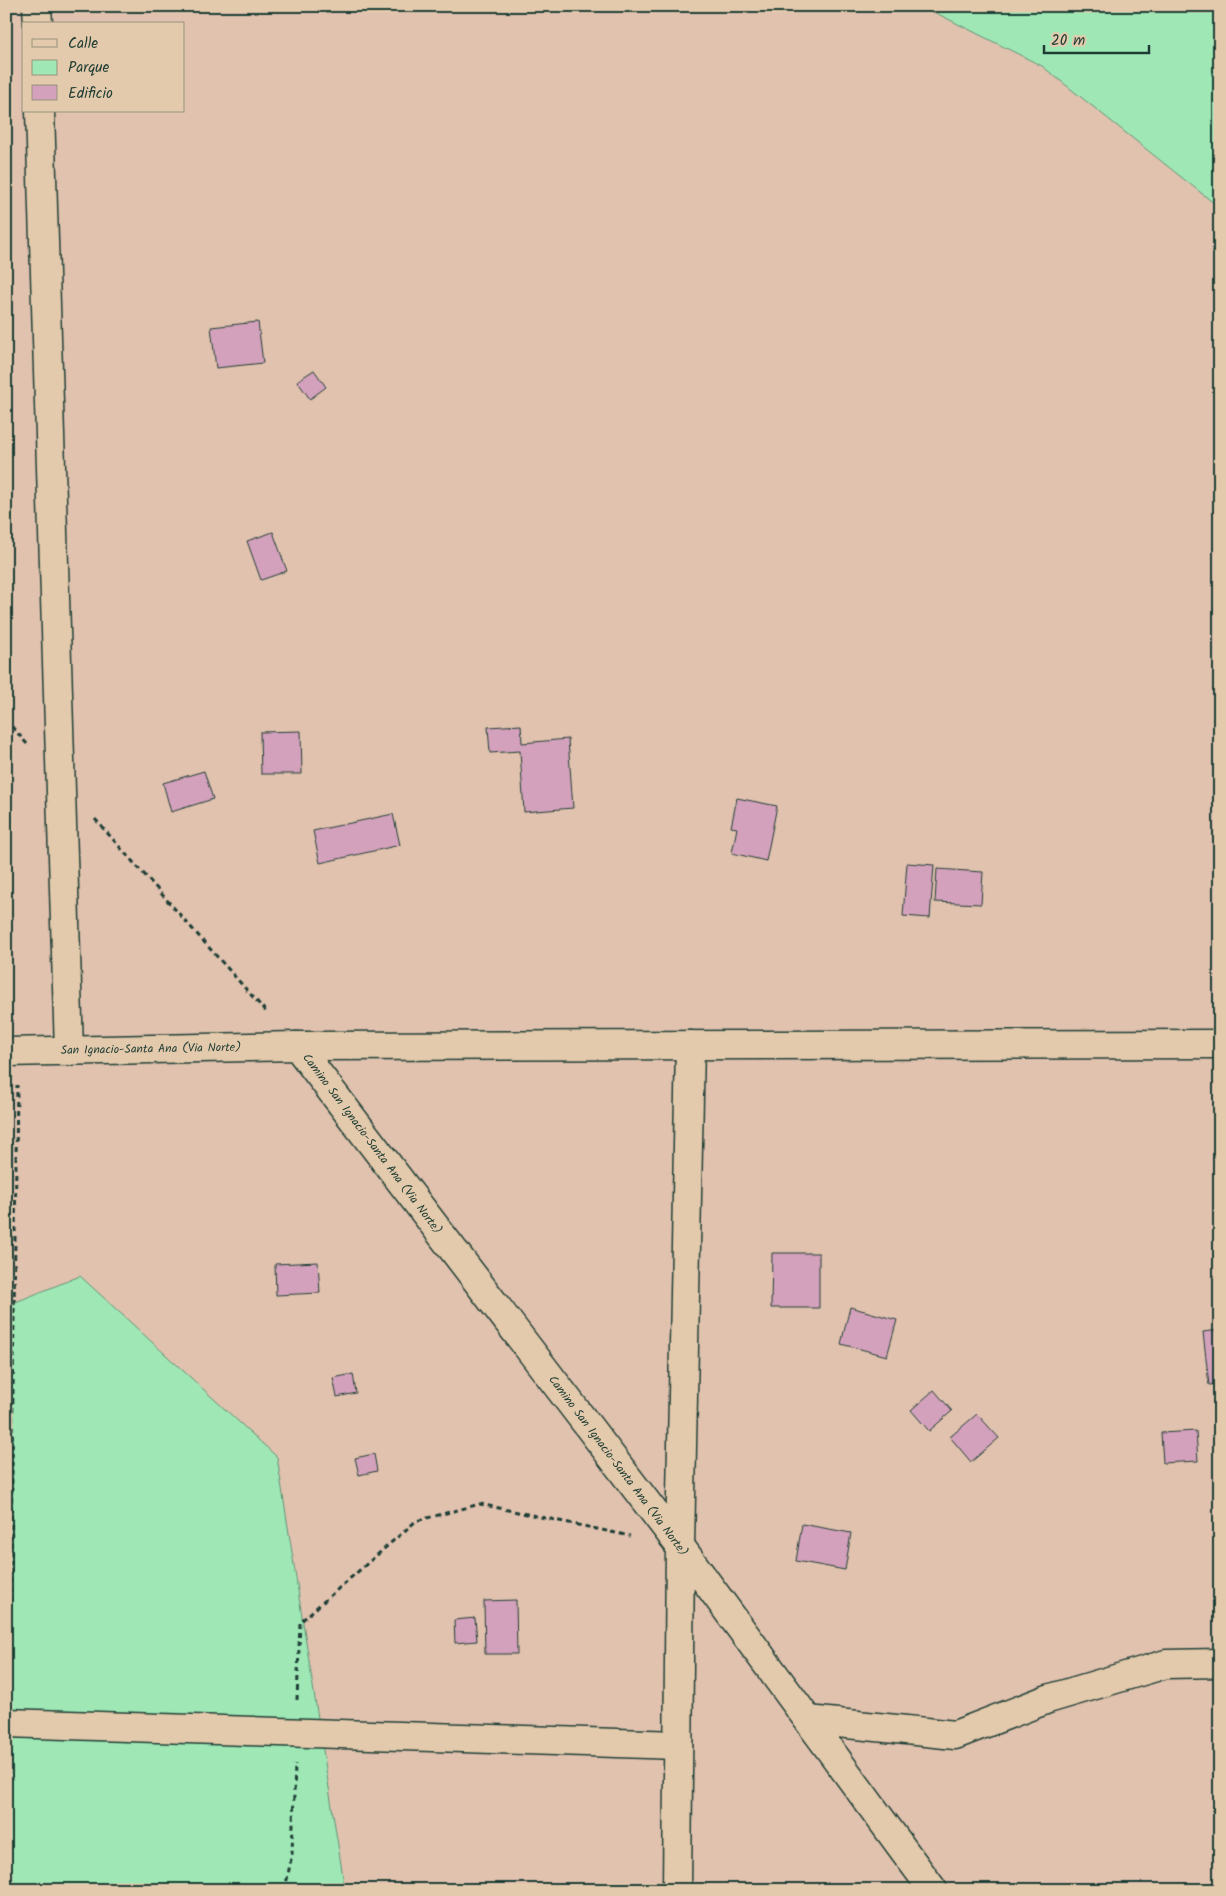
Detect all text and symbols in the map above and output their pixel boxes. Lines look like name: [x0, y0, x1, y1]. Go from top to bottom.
legend: [22, 22, 185, 112]
scale bar: [1044, 22, 1148, 54]
text: 20 m: [1051, 29, 1085, 53]
text: Calle: [68, 32, 98, 56]
text: Parque: [68, 56, 109, 80]
text: Edificio: [68, 82, 113, 106]
street label: San Ignacio-Santa Ana (Via Norte): [61, 1038, 241, 1060]
street label: Camino San Ignacio-Santa Ana (Via Norte): [297, 1049, 447, 1239]
street label: Camino San Ignacio-Santa Ana (Via Norte): [543, 1371, 693, 1561]

